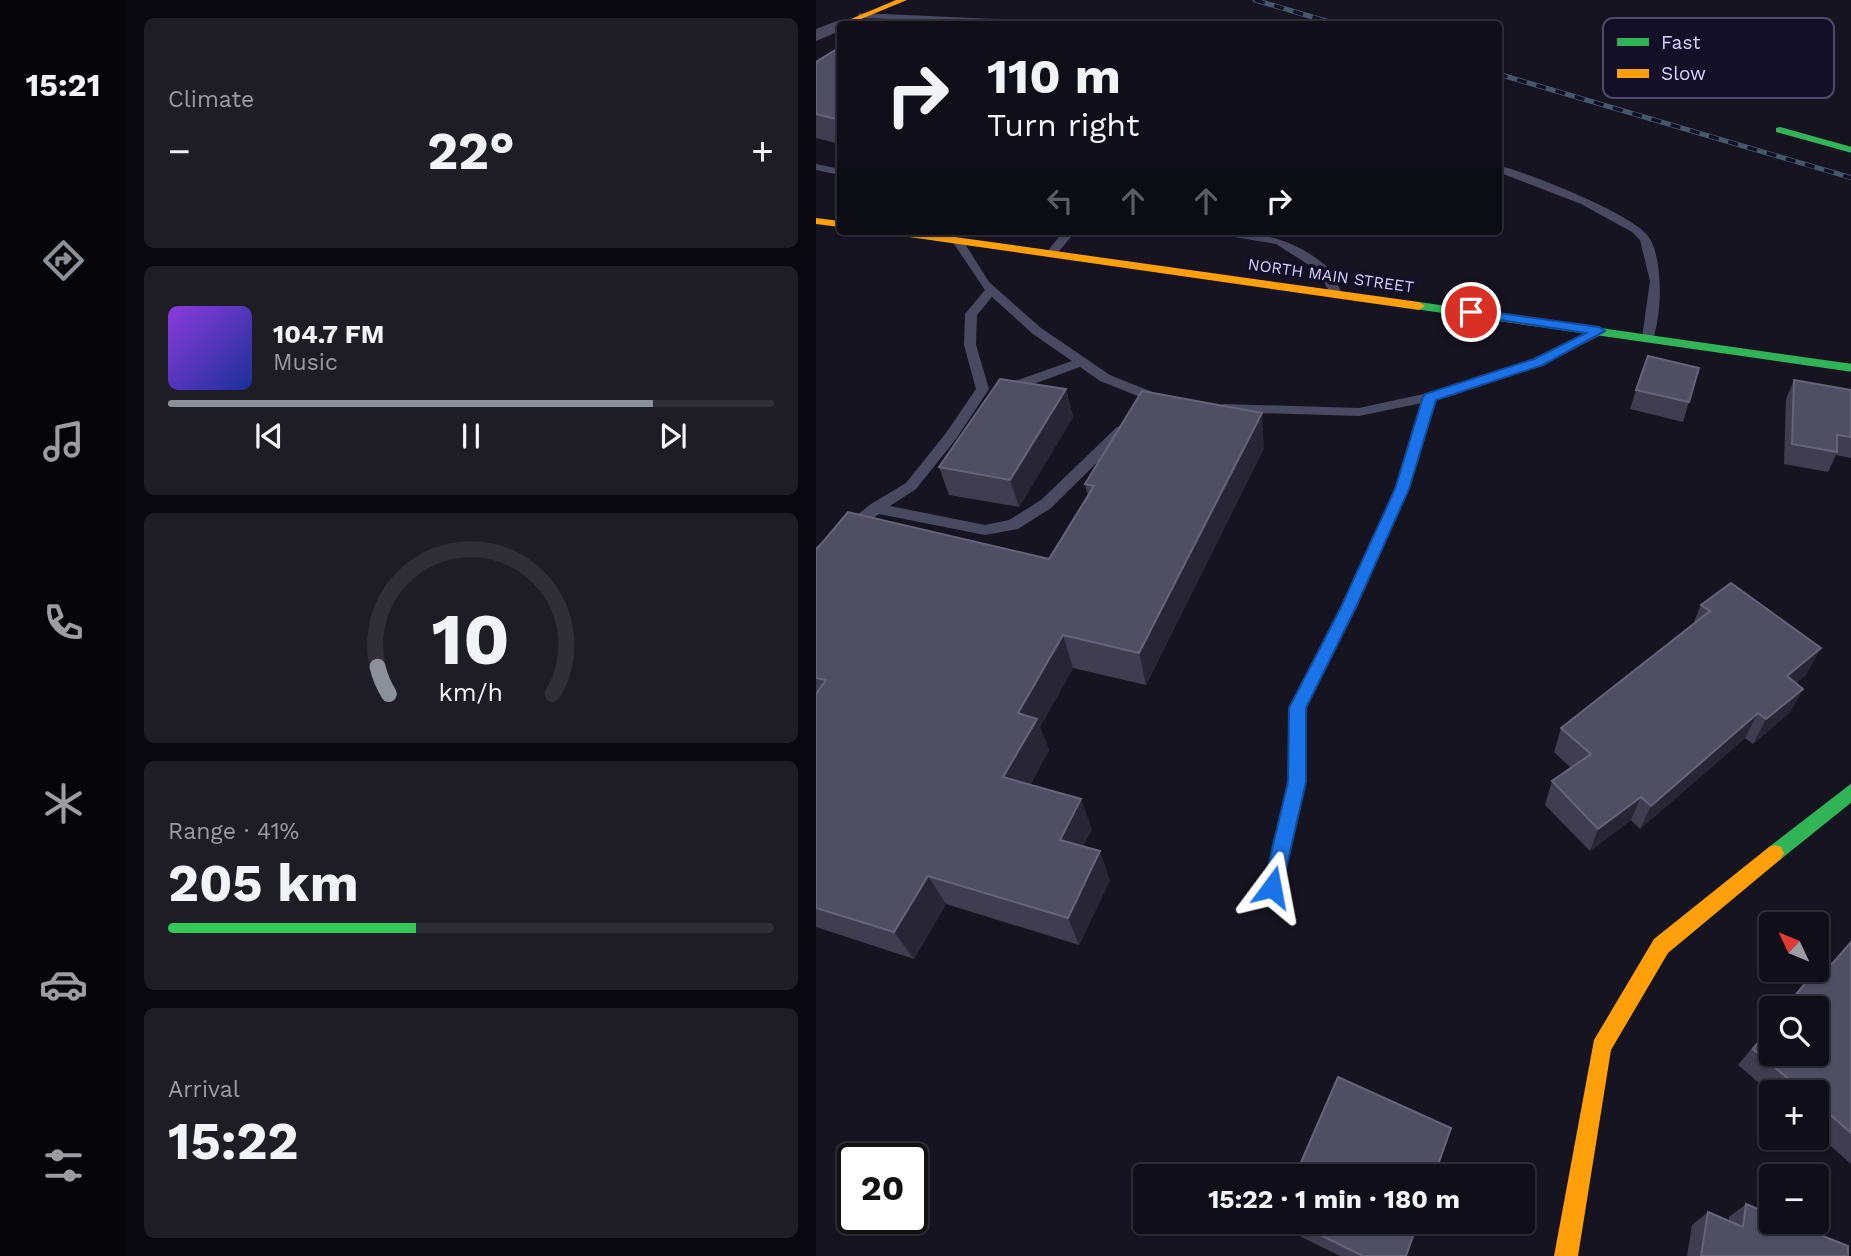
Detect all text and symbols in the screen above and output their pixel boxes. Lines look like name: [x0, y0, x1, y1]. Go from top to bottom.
legend: [1603, 18, 1834, 98]
text: Fast: [1661, 31, 1700, 54]
text: 110 m: [987, 47, 1121, 105]
icon: right: [872, 49, 963, 140]
text: Slow: [1661, 62, 1706, 85]
text: 15:21: [26, 66, 100, 104]
text: Climate: [168, 86, 254, 113]
text: Turn right: [987, 106, 1139, 144]
text: 22°: [427, 121, 515, 182]
text: −: [168, 129, 191, 173]
text: +: [751, 129, 774, 173]
icon: left: [1041, 182, 1079, 220]
icon: ahead: [1114, 182, 1152, 220]
icon: ahead: [1187, 182, 1225, 220]
icon: right: [1260, 182, 1298, 220]
icon: directions: [39, 236, 88, 285]
street label: NORTH MAIN STREET: [1247, 254, 1415, 297]
pin: [1441, 282, 1501, 342]
icon: arrive: [1452, 293, 1490, 331]
text: 104.7 FM: [273, 319, 384, 349]
text: Music: [273, 349, 338, 376]
icon: music: [39, 417, 88, 466]
icon: previous: [250, 417, 288, 455]
icon: pause: [452, 417, 490, 455]
icon: next: [654, 417, 692, 455]
text: 10: [432, 596, 510, 682]
icon: phone: [39, 598, 88, 647]
text: km/h: [439, 678, 503, 707]
icon: climate: [39, 779, 88, 828]
text: Range · 41%: [168, 818, 299, 845]
position arrow: [1235, 850, 1309, 924]
text: 205 km: [168, 853, 359, 914]
north arrow: [1759, 912, 1829, 982]
map controls: [1759, 912, 1829, 1234]
icon: car: [39, 960, 88, 1009]
button: search: [1759, 996, 1829, 1066]
text: Arrival: [168, 1076, 240, 1103]
button: +: [1759, 1080, 1829, 1150]
text: 15:22: [168, 1111, 298, 1172]
icon: filters: [39, 1141, 88, 1190]
speed limit sign: 20: [837, 1143, 928, 1234]
button: −: [1759, 1164, 1829, 1234]
text: 15:22 · 1 min · 180 m: [1208, 1184, 1460, 1214]

